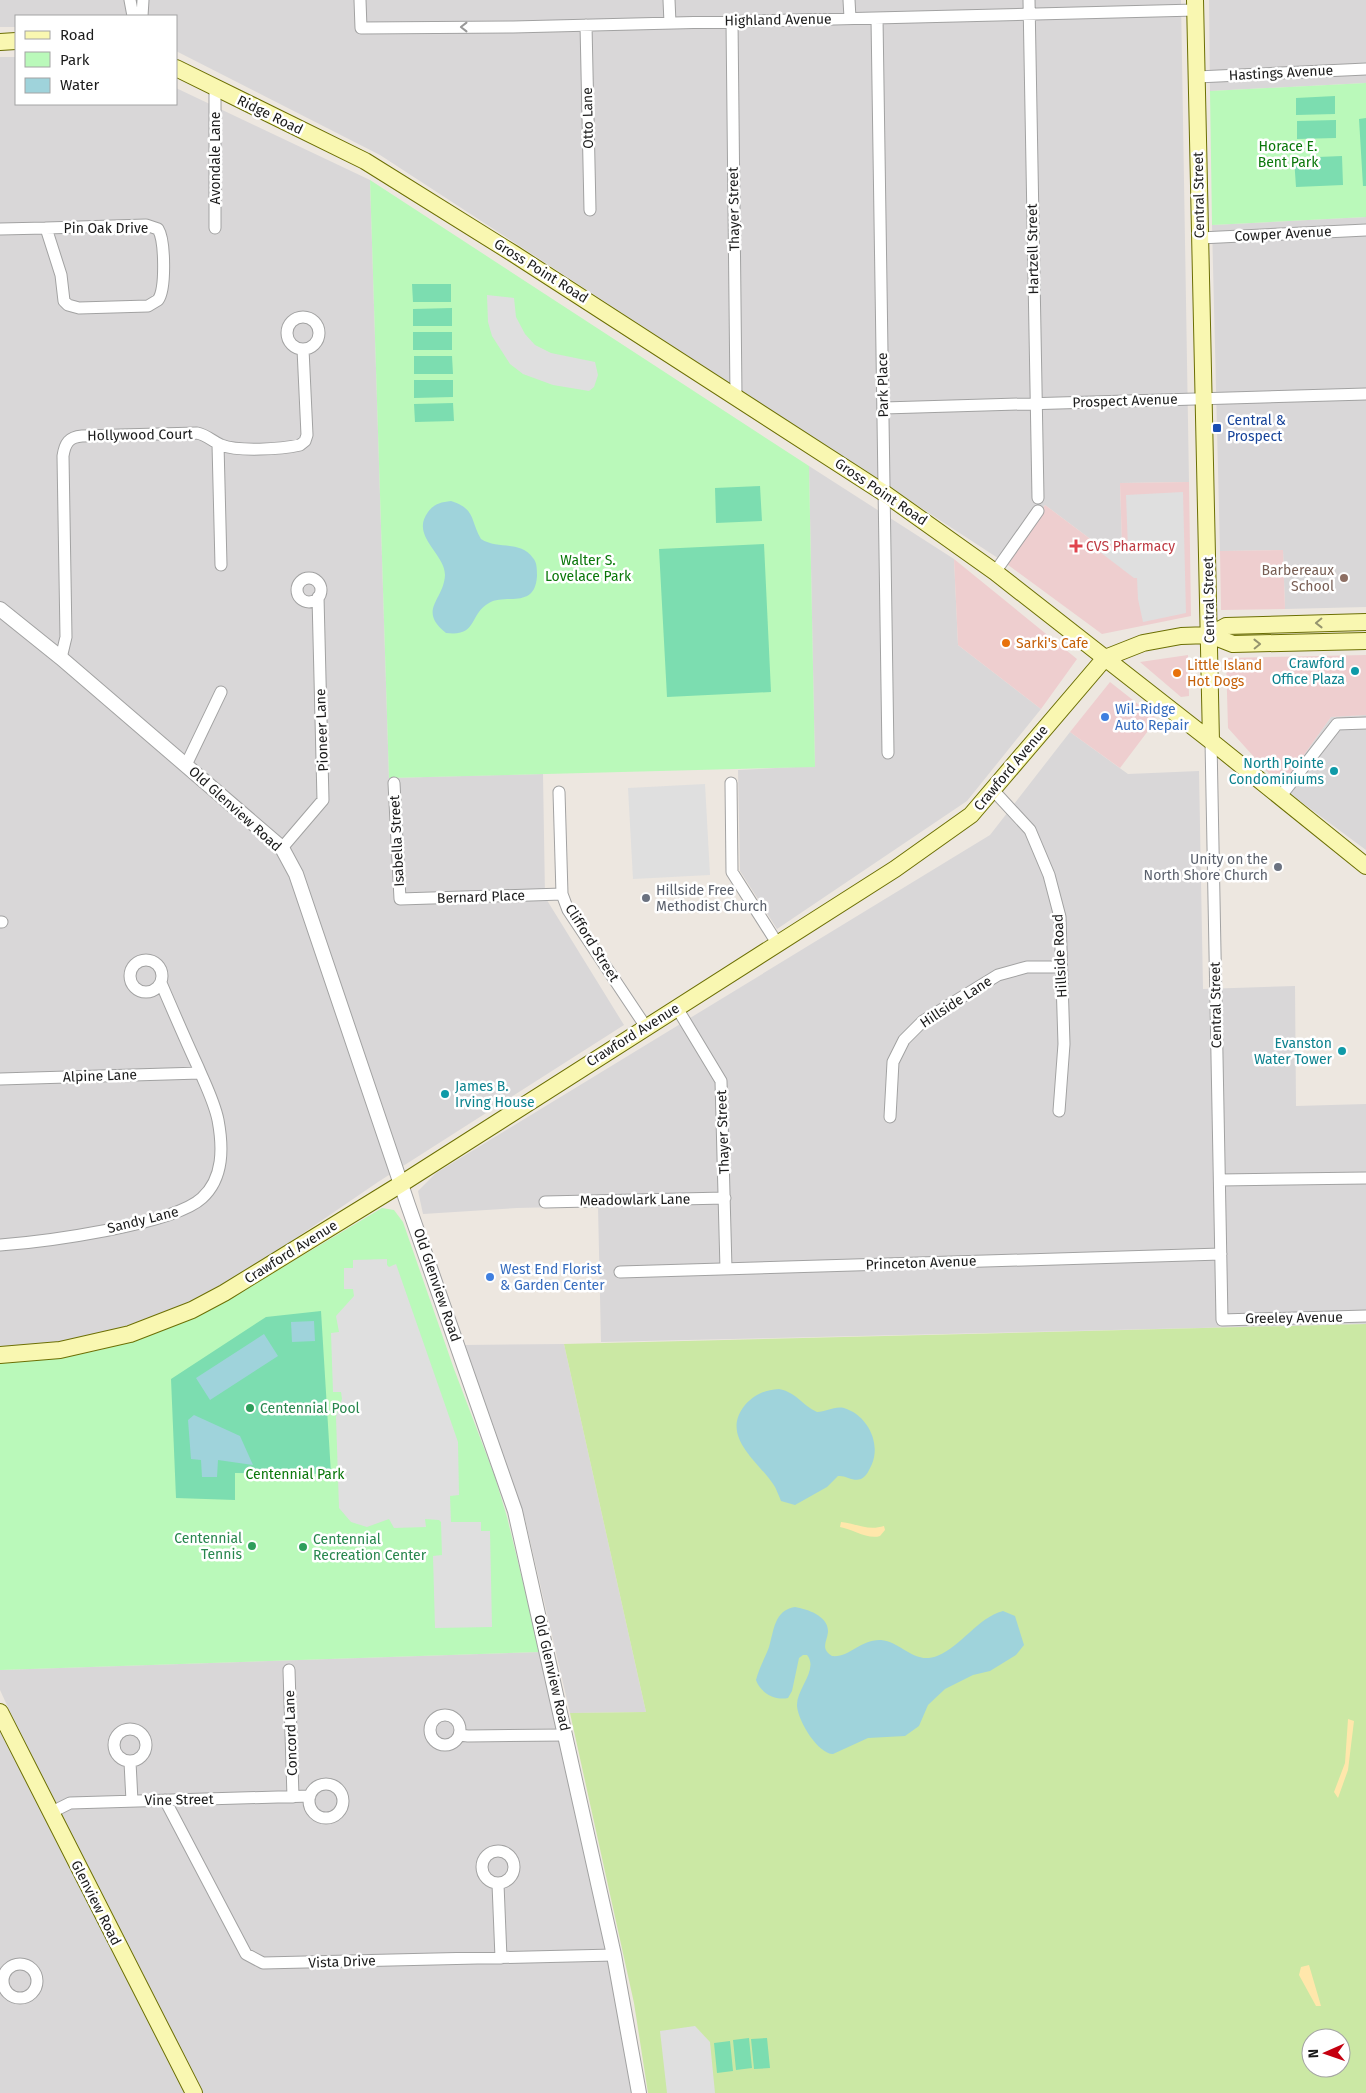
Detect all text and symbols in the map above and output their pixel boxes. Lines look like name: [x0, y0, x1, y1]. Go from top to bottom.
street label: Highland Avenue: [724, 11, 832, 29]
legend: [15, 15, 178, 105]
one-way arrow: [460, 22, 468, 32]
text: Road: [60, 26, 95, 44]
text: Park: [60, 51, 90, 69]
street label: Hastings Avenue: [1228, 62, 1334, 84]
text: Water: [60, 76, 99, 94]
street label: Otto Lane: [579, 87, 597, 149]
street label: Ridge Road: [234, 92, 306, 138]
street label: Avondale Lane: [207, 112, 224, 204]
park label: Horace E. Bent Park: [1258, 138, 1319, 171]
street label: Central Street: [1190, 151, 1208, 238]
street label: Thayer Street: [725, 166, 743, 251]
street label: Hartzell Street: [1024, 202, 1042, 295]
street label: Pin Oak Drive: [64, 220, 148, 237]
street label: Cowper Avenue: [1234, 223, 1332, 245]
street label: Gross Point Road: [491, 235, 591, 307]
street label: Park Place: [874, 352, 892, 418]
street label: Prospect Avenue: [1072, 391, 1178, 411]
place label: Central & Prospect: [1227, 412, 1286, 445]
marker: Central & Prospect: [1211, 422, 1223, 434]
street label: Hollywood Court: [87, 426, 194, 444]
street label: Gross Point Road: [832, 455, 930, 529]
place label: CVS Pharmacy: [1086, 538, 1175, 555]
marker: CVS Pharmacy: [1070, 540, 1082, 552]
park label: Walter S. Lovelace Park: [545, 552, 632, 585]
street label: Central Street: [1200, 556, 1218, 643]
place label: Barbereaux School: [1261, 562, 1334, 595]
marker: Barbereaux School: [1338, 572, 1350, 584]
one-way arrow: [1315, 618, 1322, 628]
place label: Sarki's Cafe: [1016, 635, 1088, 652]
marker: Sarki's Cafe: [1000, 637, 1012, 649]
one-way arrow: [1254, 639, 1261, 649]
place label: Crawford Office Plaza: [1272, 655, 1345, 688]
place label: Little Island Hot Dogs: [1187, 657, 1262, 690]
marker: Crawford Office Plaza: [1349, 665, 1361, 677]
marker: Little Island Hot Dogs: [1171, 667, 1183, 679]
street label: Pioneer Lane: [312, 688, 332, 772]
place label: Wil-Ridge Auto Repair: [1115, 701, 1190, 734]
marker: Wil-Ridge Auto Repair: [1099, 711, 1111, 723]
street label: Crawford Avenue: [970, 722, 1052, 814]
place label: North Pointe Condominiums: [1229, 755, 1324, 788]
street label: Old Glenview Road: [185, 763, 285, 855]
marker: North Pointe Condominiums: [1328, 765, 1340, 777]
street label: Isabella Street: [386, 794, 408, 887]
place label: Unity on the North Shore Church: [1144, 851, 1268, 884]
marker: Unity on the North Shore Church: [1272, 861, 1284, 873]
place label: Hillside Free Methodist Church: [656, 882, 768, 915]
street label: Bernard Place: [437, 887, 525, 907]
marker: Hillside Free Methodist Church: [640, 892, 652, 904]
street label: Clifford Street: [561, 901, 623, 986]
street label: Hillside Road: [1049, 914, 1071, 998]
street label: Central Street: [1207, 961, 1225, 1048]
street label: Hillside Lane: [917, 972, 995, 1032]
street label: Crawford Avenue: [583, 1000, 683, 1070]
place label: Evanston Water Tower: [1254, 1035, 1333, 1068]
marker: Evanston Water Tower: [1336, 1045, 1348, 1057]
street label: Alpine Lane: [63, 1066, 137, 1086]
place label: James B. Irving House: [455, 1078, 535, 1111]
marker: James B. Irving House: [439, 1088, 451, 1100]
street label: Thayer Street: [713, 1089, 733, 1174]
street label: Meadowlark Lane: [579, 1191, 691, 1209]
street label: Sandy Lane: [106, 1203, 180, 1237]
street label: Crawford Avenue: [241, 1217, 341, 1287]
street label: Old Glenview Road: [410, 1226, 464, 1344]
street label: Princeton Avenue: [865, 1253, 977, 1273]
place label: West End Florist & Garden Center: [500, 1261, 605, 1294]
marker: West End Florist & Garden Center: [484, 1271, 496, 1283]
street label: Greeley Avenue: [1245, 1309, 1343, 1327]
place label: Centennial Pool: [260, 1400, 360, 1417]
marker: Centennial Pool: [244, 1402, 256, 1414]
park label: Centennial Park: [245, 1466, 345, 1483]
place label: Centennial Tennis: [174, 1530, 242, 1563]
place label: Centennial Recreation Center: [313, 1531, 427, 1564]
marker: Centennial Tennis: [246, 1540, 258, 1552]
marker: Centennial Recreation Center: [297, 1541, 309, 1553]
street label: Old Glenview Road: [530, 1613, 574, 1733]
street label: Concord Lane: [281, 1690, 301, 1776]
street label: Vine Street: [144, 1791, 215, 1809]
street label: Glenview Road: [67, 1858, 125, 1948]
street label: Vista Drive: [308, 1952, 376, 1972]
north arrow: [1301, 2028, 1351, 2078]
text: N: [1305, 2048, 1322, 2058]

